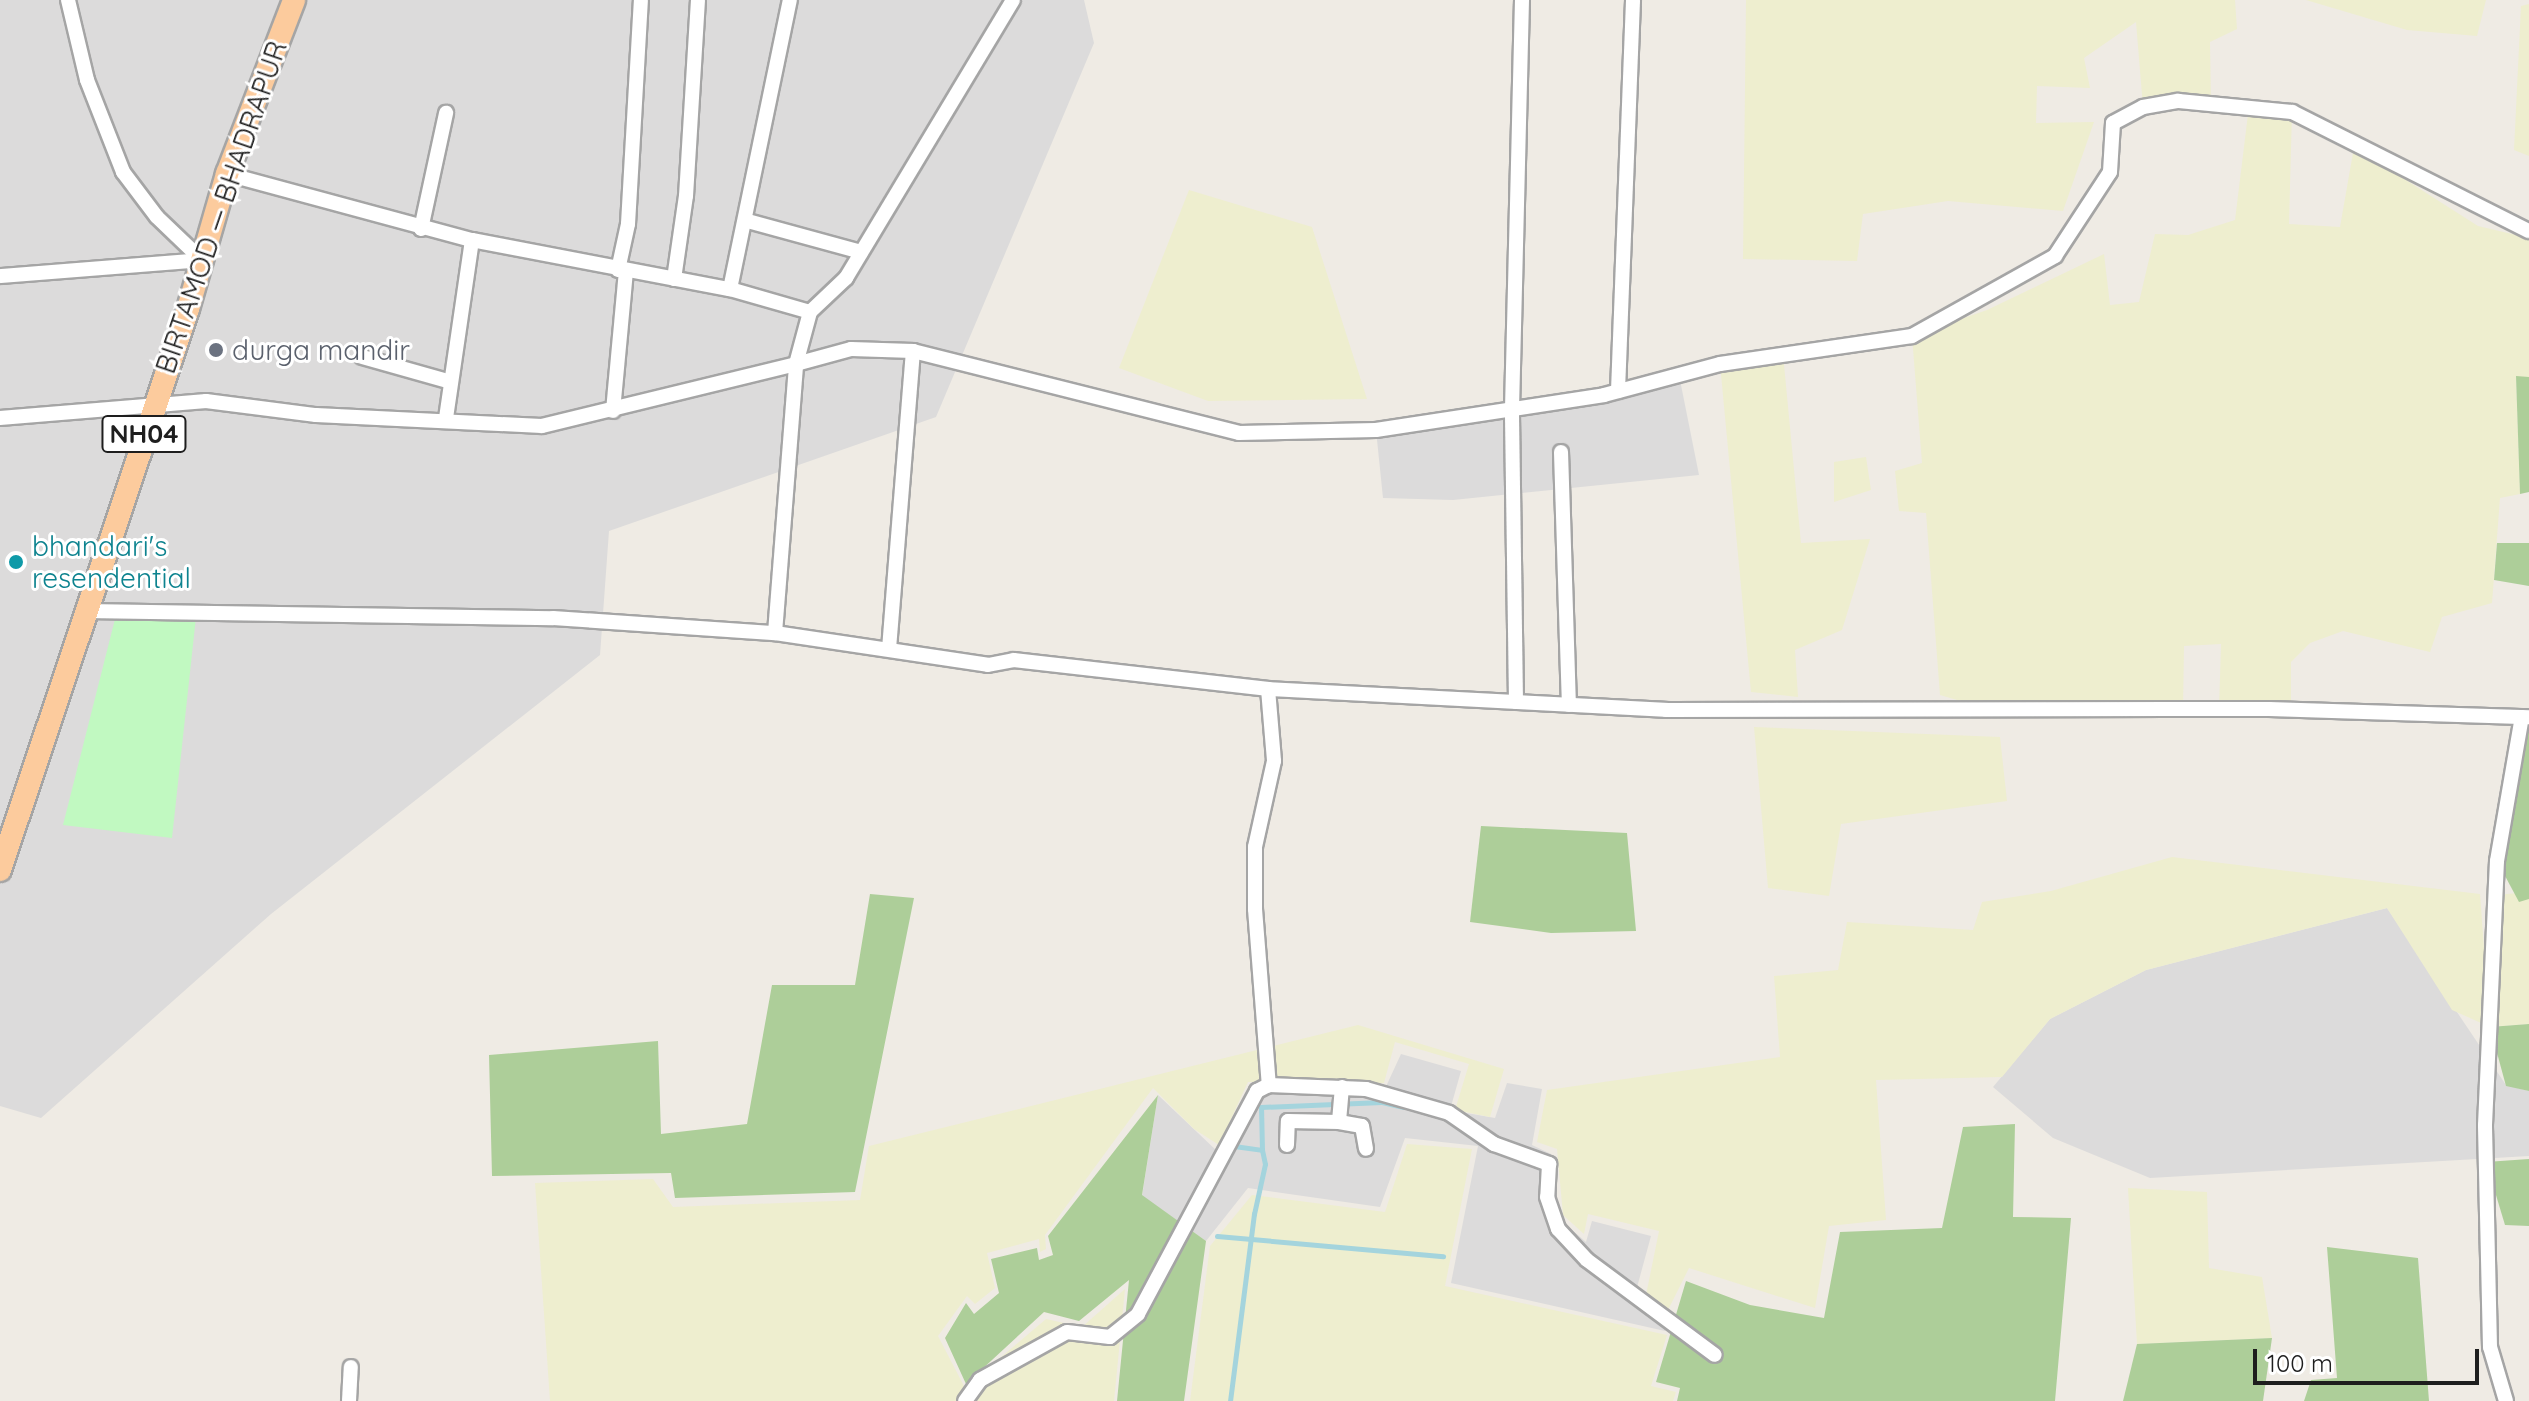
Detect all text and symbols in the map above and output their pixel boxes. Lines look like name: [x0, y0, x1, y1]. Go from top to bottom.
street label: BIRTAMOD — BHADRAPUR: [148, 36, 294, 378]
place label: durga mandir: [232, 333, 410, 367]
marker: durga mandir: [207, 341, 225, 359]
road number: NH04: [100, 412, 188, 456]
place label: bhandari's resendential: [32, 529, 191, 595]
marker: bhandari's resendential: [7, 553, 25, 571]
scale bar: [2257, 1333, 2483, 1383]
text: 100 m: [2267, 1348, 2333, 1378]

